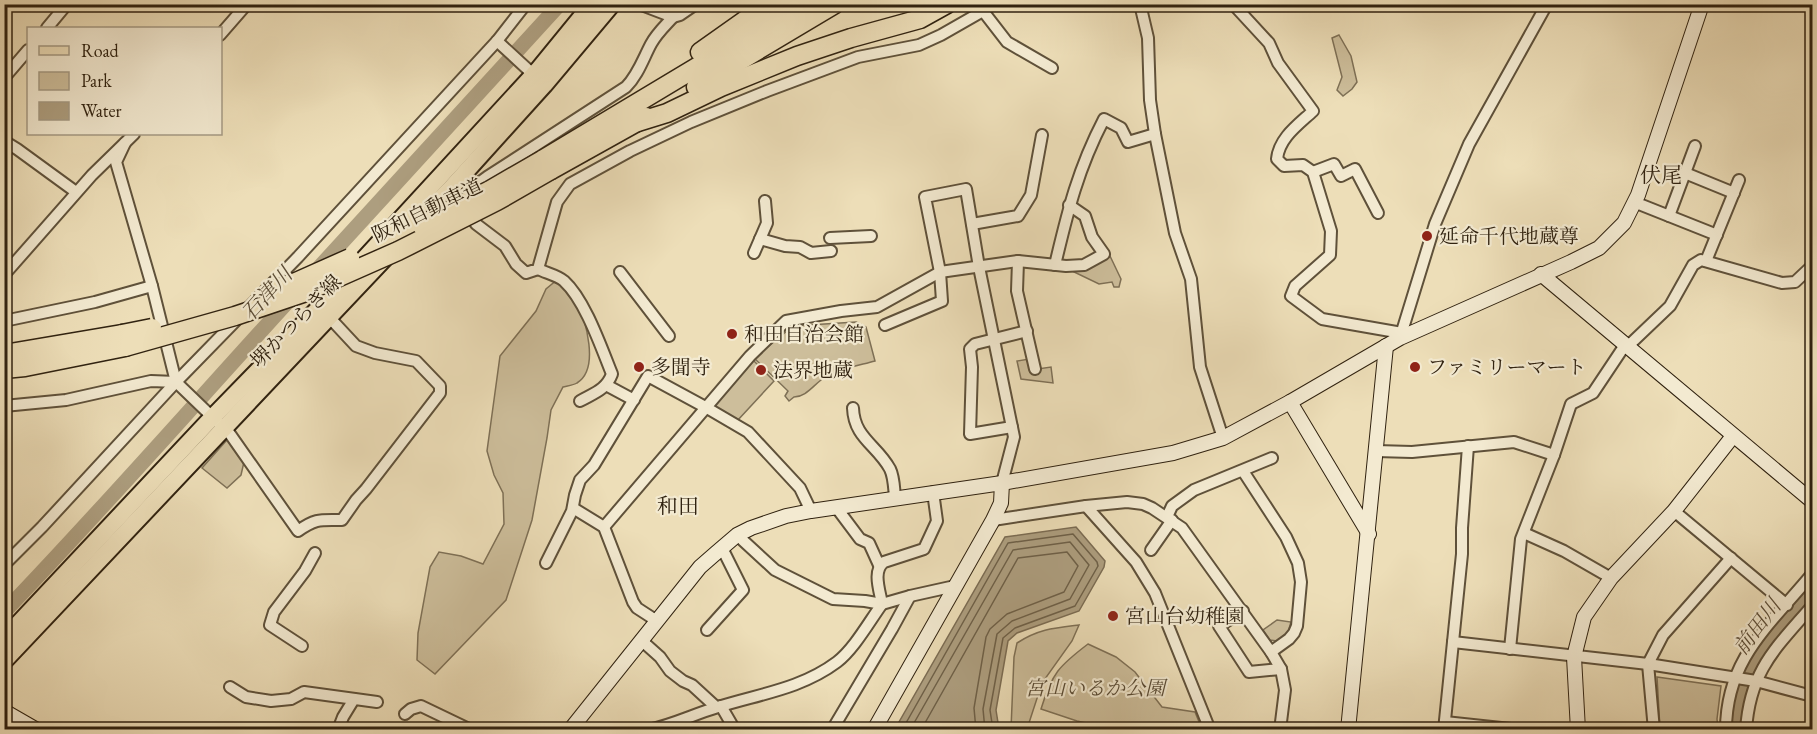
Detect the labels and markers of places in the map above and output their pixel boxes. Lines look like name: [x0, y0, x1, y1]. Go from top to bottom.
place label: 延命千代地蔵尊: [1439, 223, 1579, 249]
marker: 延命千代地蔵尊: [1420, 229, 1434, 243]
place label: 和田自治会館: [744, 321, 864, 347]
marker: 和田自治会館: [725, 327, 739, 341]
place label: 多聞寺: [651, 354, 711, 380]
place label: ファミリーマート: [1427, 354, 1587, 380]
place label: 法界地蔵: [773, 357, 853, 383]
marker: 多聞寺: [632, 360, 646, 374]
marker: ファミリーマート: [1408, 360, 1422, 374]
marker: 法界地蔵: [754, 363, 768, 377]
place label: 宮山台幼稚園: [1125, 603, 1245, 629]
marker: 宮山台幼稚園: [1106, 609, 1120, 623]

